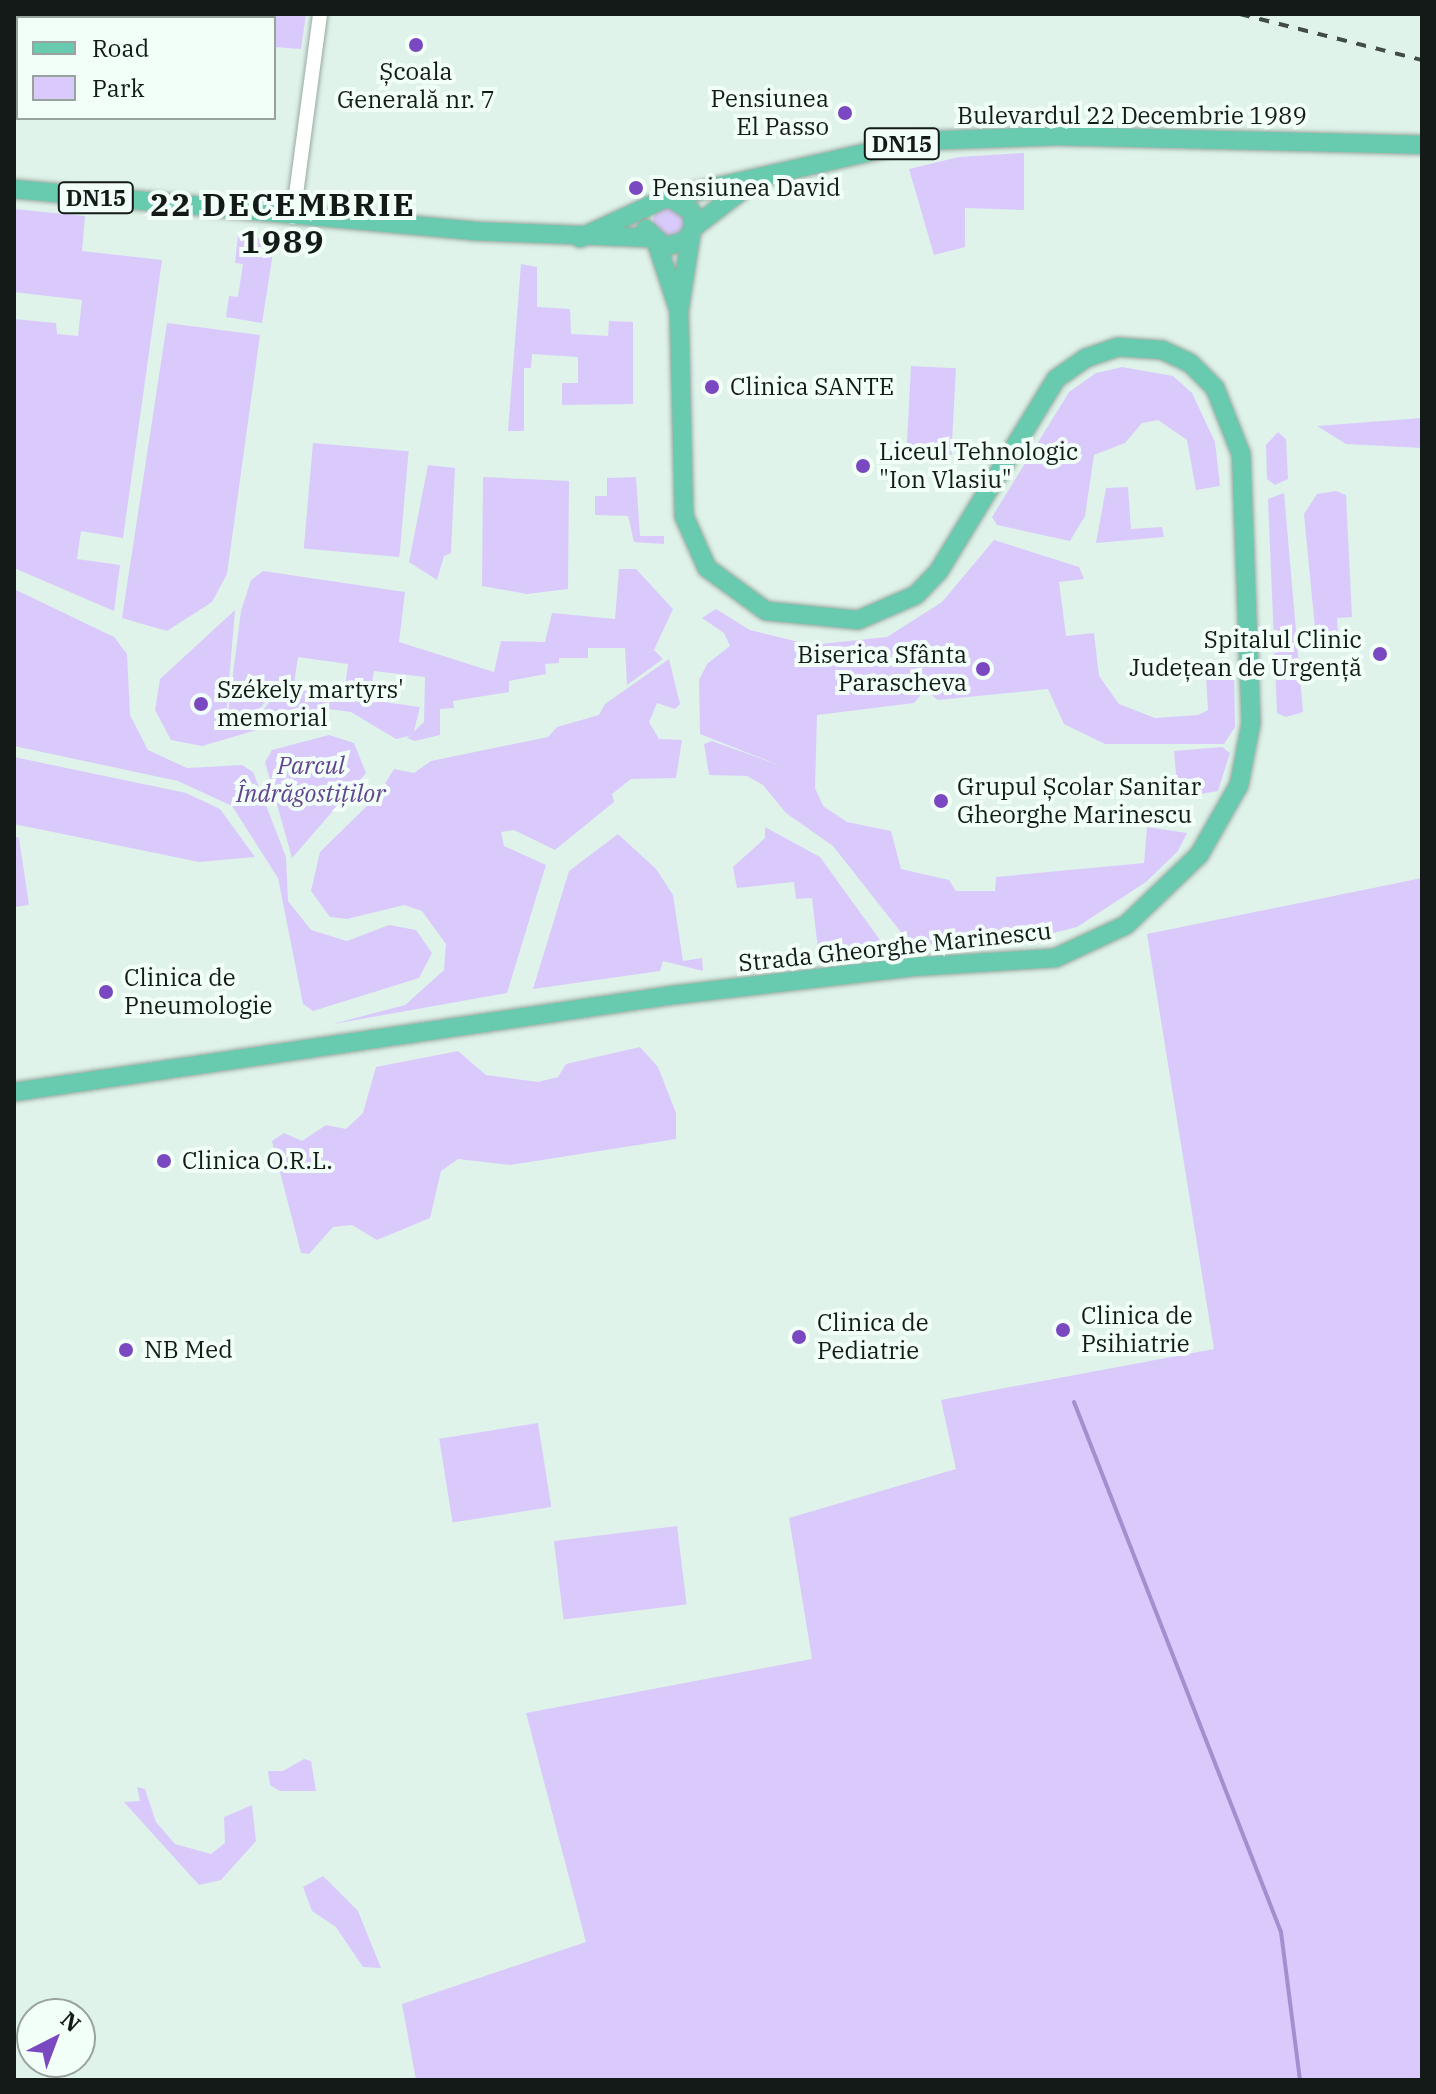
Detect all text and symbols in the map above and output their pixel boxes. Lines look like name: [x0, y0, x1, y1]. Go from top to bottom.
legend: [16, 16, 276, 120]
text: Road: [92, 32, 149, 64]
marker: Școala Generală nr. 7: [407, 36, 425, 54]
place label: Școala Generală nr. 7: [337, 58, 495, 114]
text: Park: [92, 72, 144, 104]
place label: Pensiunea El Passo: [711, 85, 829, 141]
street label: Bulevardul 22 Decembrie 1989: [957, 102, 1307, 130]
marker: Pensiunea El Passo: [836, 104, 854, 122]
road number: DN15: [862, 126, 942, 162]
place label: Pensiunea David: [652, 174, 841, 202]
marker: Pensiunea David: [627, 179, 645, 197]
road number: DN15: [56, 180, 136, 216]
district label: 22 DECEMBRIE 1989: [150, 186, 416, 261]
place label: Clinica SANTE: [730, 373, 894, 401]
marker: Clinica SANTE: [701, 376, 723, 398]
place label: Liceul Tehnologic "Ion Vlasiu": [879, 438, 1078, 494]
marker: Liceul Tehnologic "Ion Vlasiu": [854, 457, 872, 475]
place label: Spitalul Clinic Județean de Urgență: [1129, 626, 1362, 682]
place label: Biserica Sfânta Parascheva: [797, 641, 967, 697]
marker: Spitalul Clinic Județean de Urgență: [1369, 643, 1391, 665]
marker: Biserica Sfânta Parascheva: [974, 660, 992, 678]
place label: Székely martyrs' memorial: [217, 676, 404, 732]
marker: Székely martyrs' memorial: [192, 695, 210, 713]
park label: Parcul Îndrăgostiților: [236, 752, 386, 808]
place label: Grupul Școlar Sanitar Gheorghe Marinescu: [957, 773, 1201, 829]
marker: Grupul Școlar Sanitar Gheorghe Marinescu: [932, 792, 950, 810]
street label: Strada Gheorghe Marinescu: [737, 916, 1053, 978]
place label: Clinica de Pneumologie: [124, 964, 272, 1020]
marker: Clinica de Pneumologie: [95, 981, 117, 1003]
place label: Clinica O.R.L.: [182, 1147, 333, 1175]
marker: Clinica O.R.L.: [153, 1150, 175, 1172]
place label: Clinica de Psihiatrie: [1081, 1302, 1193, 1358]
place label: Clinica de Pediatrie: [817, 1309, 929, 1365]
marker: Clinica de Psihiatrie: [1052, 1319, 1074, 1341]
marker: Clinica de Pediatrie: [788, 1326, 810, 1348]
place label: NB Med: [144, 1336, 233, 1364]
marker: NB Med: [115, 1339, 137, 1361]
north arrow: [16, 1998, 96, 2078]
text: N: [55, 2005, 87, 2038]

